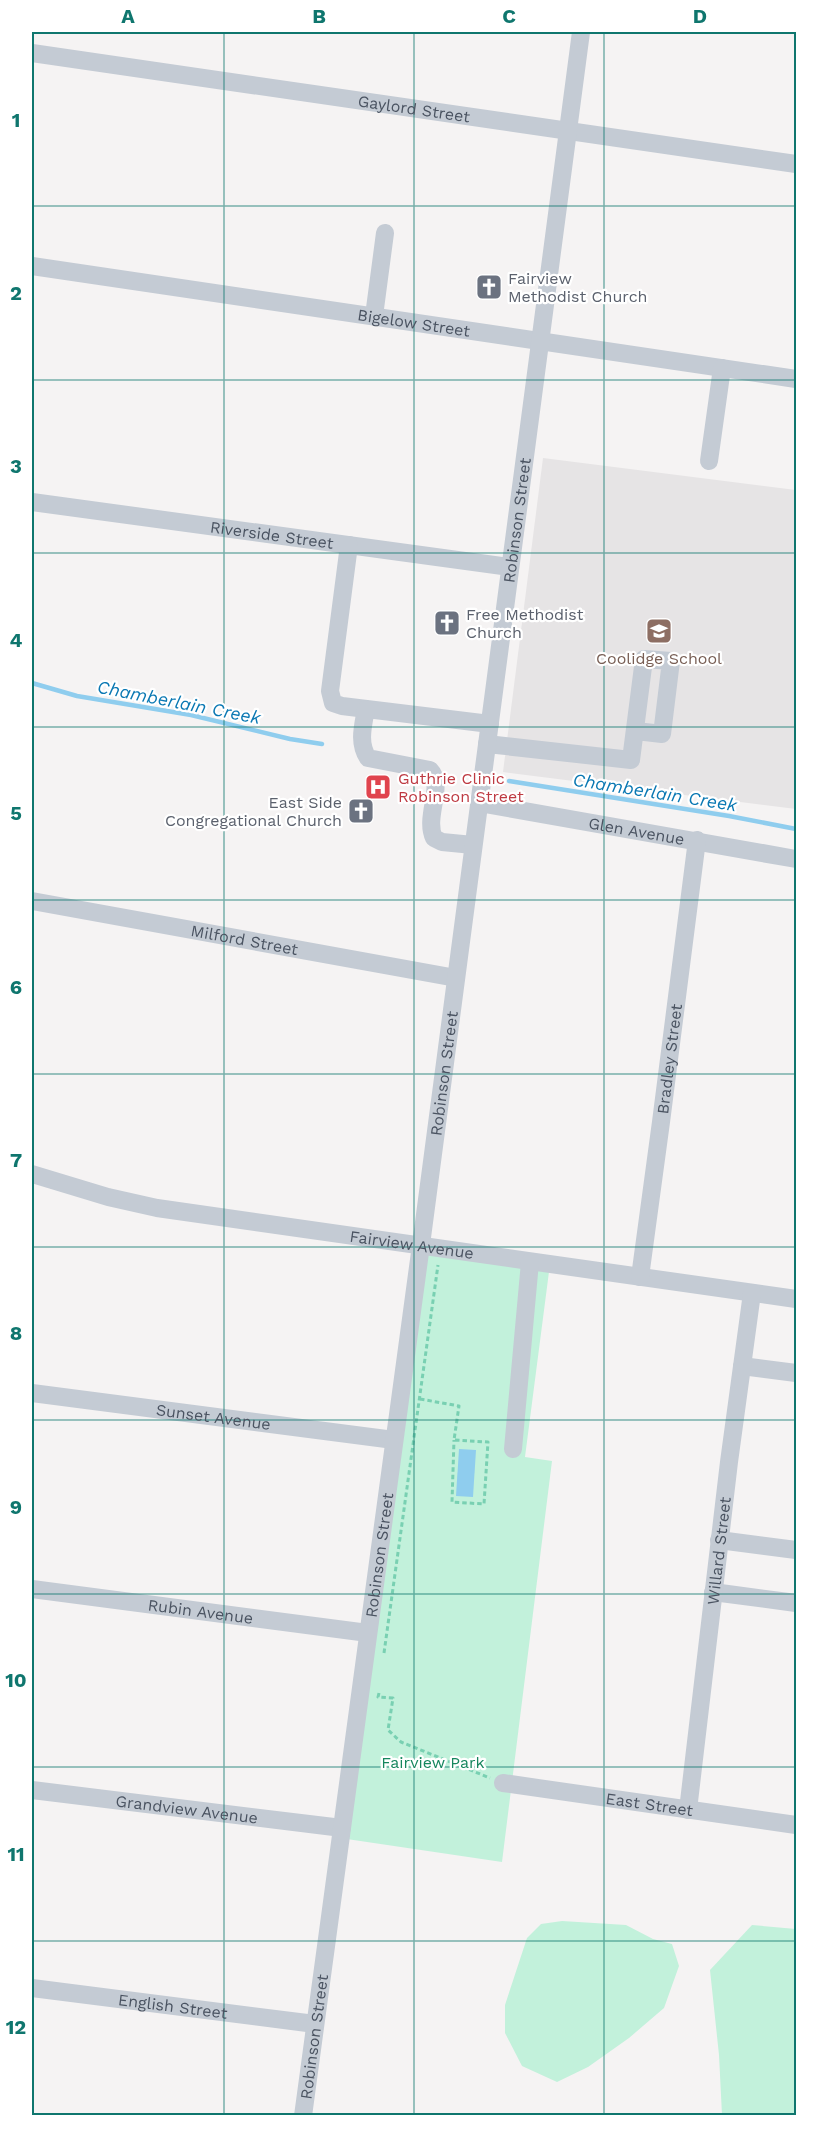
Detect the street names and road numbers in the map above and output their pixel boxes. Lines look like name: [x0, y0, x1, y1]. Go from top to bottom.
street label: Gaylord Street: [357, 91, 472, 126]
street label: Bigelow Street: [356, 305, 472, 340]
street label: Robinson Street: [499, 456, 534, 584]
street label: Riverside Street: [209, 517, 335, 552]
street label: Glen Avenue: [587, 813, 686, 849]
street label: Milford Street: [189, 921, 300, 959]
street label: Bradley Street: [653, 1002, 686, 1115]
street label: Robinson Street: [426, 1010, 461, 1137]
street label: Fairview Avenue: [349, 1226, 475, 1262]
street label: Sunset Avenue: [155, 1400, 272, 1433]
street label: Robinson Street: [361, 1491, 397, 1619]
street label: Willard Street: [703, 1496, 734, 1606]
street label: Rubin Avenue: [147, 1595, 254, 1627]
street label: East Street: [605, 1788, 695, 1820]
street label: Grandview Avenue: [115, 1791, 259, 1827]
street label: Robinson Street: [296, 1973, 332, 2100]
street label: English Street: [117, 1990, 229, 2022]

